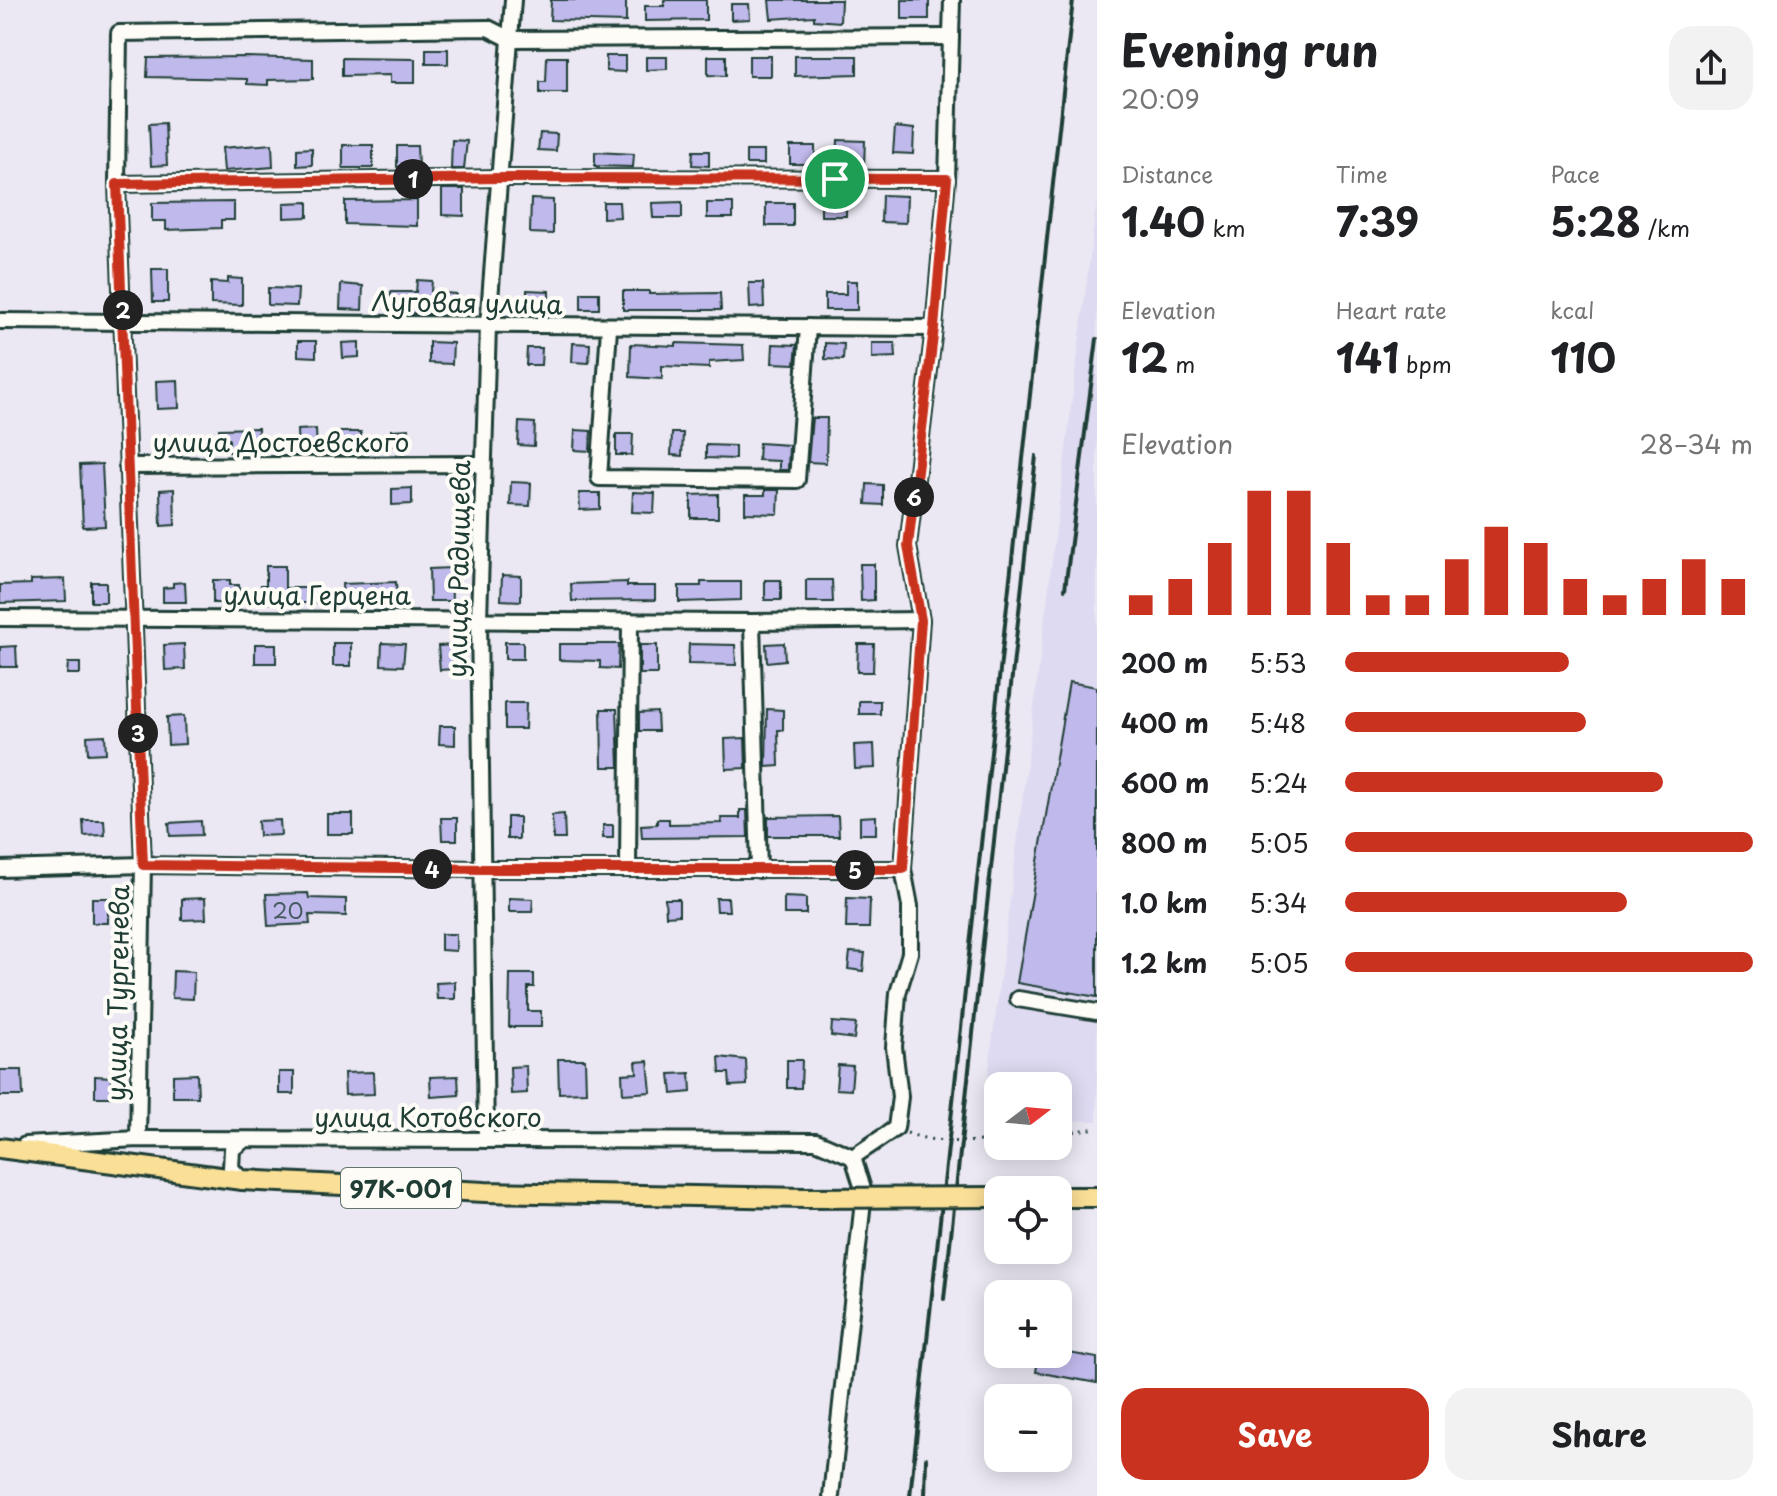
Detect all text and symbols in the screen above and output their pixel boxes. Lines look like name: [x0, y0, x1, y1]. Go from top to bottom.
text: Evening run: [1121, 16, 1379, 82]
button: share: [1669, 26, 1753, 110]
text: 20:09: [1121, 79, 1200, 118]
pin: [801, 145, 869, 213]
icon: arrive: [813, 157, 857, 201]
text: Distance: [1121, 157, 1213, 190]
text: Time: [1336, 157, 1388, 190]
text: Pace: [1550, 157, 1600, 190]
pin: 1: [393, 159, 433, 199]
text: 1: [408, 162, 418, 195]
text: 1.40: [1121, 190, 1205, 251]
text: 7:39: [1336, 190, 1419, 251]
text: 5:28: [1550, 190, 1641, 251]
text: km: [1205, 211, 1246, 244]
text: /km: [1641, 211, 1690, 244]
street label: Луговая улица: [371, 281, 564, 323]
pin: 2: [103, 290, 143, 330]
text: 2: [115, 293, 131, 326]
text: Elevation: [1121, 293, 1216, 326]
text: Heart rate: [1336, 293, 1447, 326]
text: kcal: [1550, 293, 1594, 326]
text: 12: [1121, 326, 1168, 387]
text: 141: [1336, 326, 1399, 387]
text: 110: [1550, 326, 1616, 387]
text: m: [1168, 347, 1195, 380]
text: bpm: [1399, 347, 1452, 380]
street label: улица Достоевского: [153, 422, 409, 461]
text: Elevation: [1121, 424, 1233, 463]
text: 28–34 m: [1639, 424, 1753, 463]
street label: улица Радищева: [437, 459, 479, 678]
pin: 6: [894, 477, 934, 517]
text: 6: [906, 480, 922, 513]
street label: улица Герцена: [223, 575, 412, 614]
text: 200 m: [1121, 643, 1208, 682]
text: 5:53: [1249, 643, 1307, 682]
text: 400 m: [1121, 703, 1209, 742]
text: 5:48: [1249, 703, 1306, 742]
pin: 3: [118, 713, 158, 753]
text: 3: [131, 716, 145, 749]
text: 600 m: [1121, 763, 1209, 802]
text: 5:24: [1249, 763, 1308, 802]
text: 800 m: [1121, 823, 1208, 862]
text: 5:05: [1249, 823, 1309, 862]
pin: 4: [412, 849, 452, 889]
pin: 5: [835, 850, 875, 890]
text: 4: [425, 852, 439, 885]
text: 5: [848, 853, 862, 886]
street label: улица Тургенева: [96, 883, 138, 1102]
text: 1.0 km: [1121, 883, 1208, 922]
text: 5:34: [1249, 883, 1308, 922]
house number: 20: [272, 893, 304, 926]
text: 1.2 km: [1121, 943, 1207, 982]
text: 5:05: [1249, 943, 1309, 982]
north arrow: [984, 1072, 1072, 1160]
map controls: [984, 1072, 1072, 1472]
street label: улица Котовского: [314, 1097, 542, 1136]
road number: 97К-001: [341, 1168, 461, 1208]
button: locate: [984, 1176, 1072, 1264]
button: +: [984, 1280, 1072, 1368]
button: −: [984, 1384, 1072, 1472]
button: Save: [1121, 1388, 1429, 1480]
button: Share: [1445, 1388, 1753, 1480]

